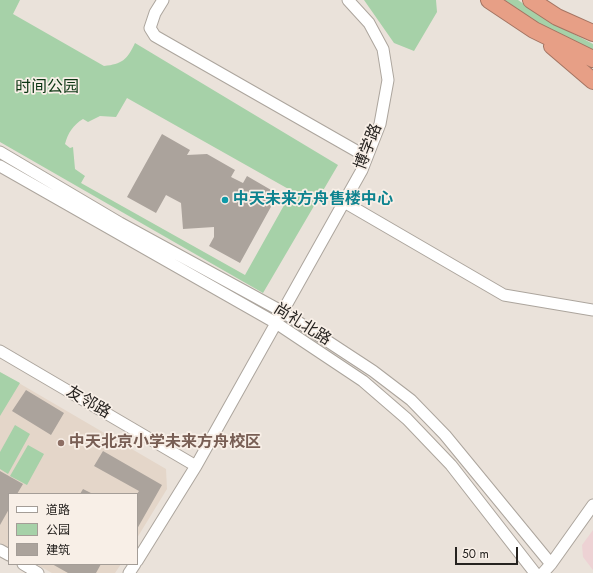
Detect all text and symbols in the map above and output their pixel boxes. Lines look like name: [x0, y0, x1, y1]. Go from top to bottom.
park label: 时间公园: [15, 78, 79, 98]
street label: 博学路: [351, 121, 387, 173]
place label: 中天未来方舟售楼中心: [233, 190, 393, 210]
marker: 中天未来方舟售楼中心: [220, 195, 230, 205]
street label: 尚礼北路: [270, 300, 334, 350]
street label: 友邻路: [62, 383, 114, 423]
place label: 中天北京小学未来方舟校区: [69, 433, 261, 453]
marker: 中天北京小学未来方舟校区: [56, 438, 66, 448]
legend: [8, 493, 138, 565]
text: 道路: [46, 501, 70, 519]
text: 公园: [46, 521, 70, 539]
scale bar: [457, 539, 520, 565]
text: 建筑: [46, 541, 70, 559]
text: 50 m: [462, 545, 489, 563]

